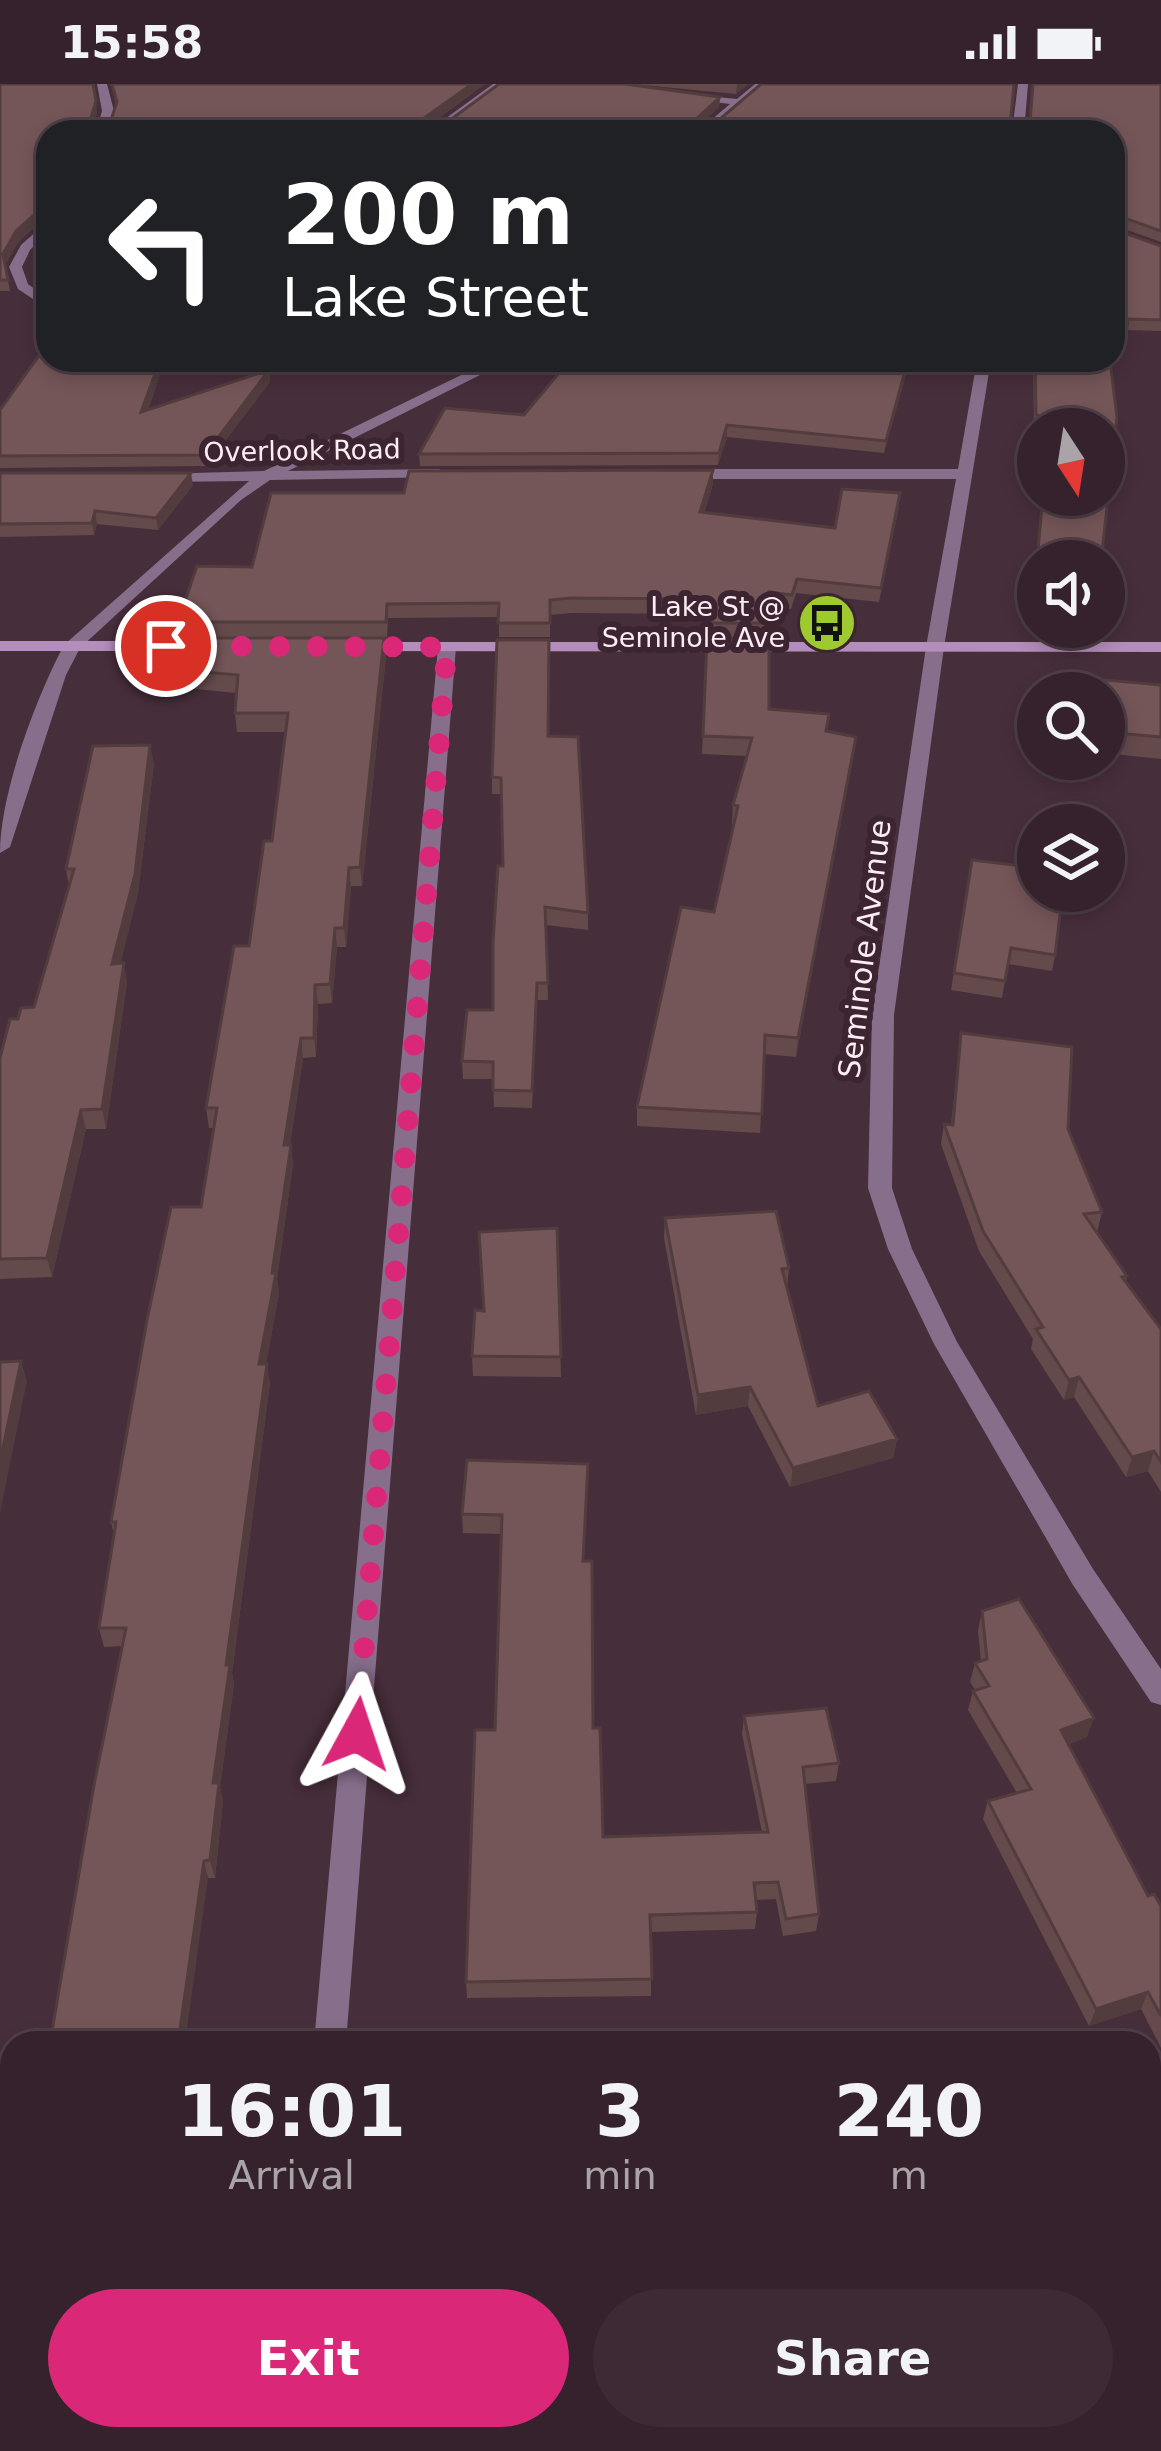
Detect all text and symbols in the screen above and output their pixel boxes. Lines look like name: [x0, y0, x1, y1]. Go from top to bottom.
text: 15:58: [60, 16, 203, 69]
text: 200 m: [282, 166, 574, 264]
icon: left: [84, 168, 240, 324]
text: Lake Street: [282, 266, 589, 329]
north arrow: [1017, 408, 1125, 516]
map controls: [1017, 408, 1125, 912]
street label: Overlook Road: [203, 433, 401, 468]
button: sound: [1017, 540, 1125, 648]
place label: Lake St @ Seminole Ave: [602, 591, 785, 653]
bus stop icon: Lake St @ Seminole Ave: [796, 592, 858, 654]
pin: [115, 595, 217, 697]
icon: arrive: [133, 613, 199, 679]
button: search: [1017, 672, 1125, 780]
button: layers: [1017, 804, 1125, 912]
street label: Seminole Avenue: [831, 818, 898, 1080]
position arrow: [294, 1671, 420, 1797]
text: 16:01: [177, 2069, 406, 2153]
text: 3: [595, 2069, 645, 2153]
text: 240: [834, 2069, 984, 2153]
text: Arrival: [228, 2153, 355, 2198]
text: min: [583, 2153, 657, 2198]
text: m: [890, 2153, 928, 2198]
button: Exit: [48, 2289, 569, 2427]
button: Share: [593, 2289, 1113, 2427]

